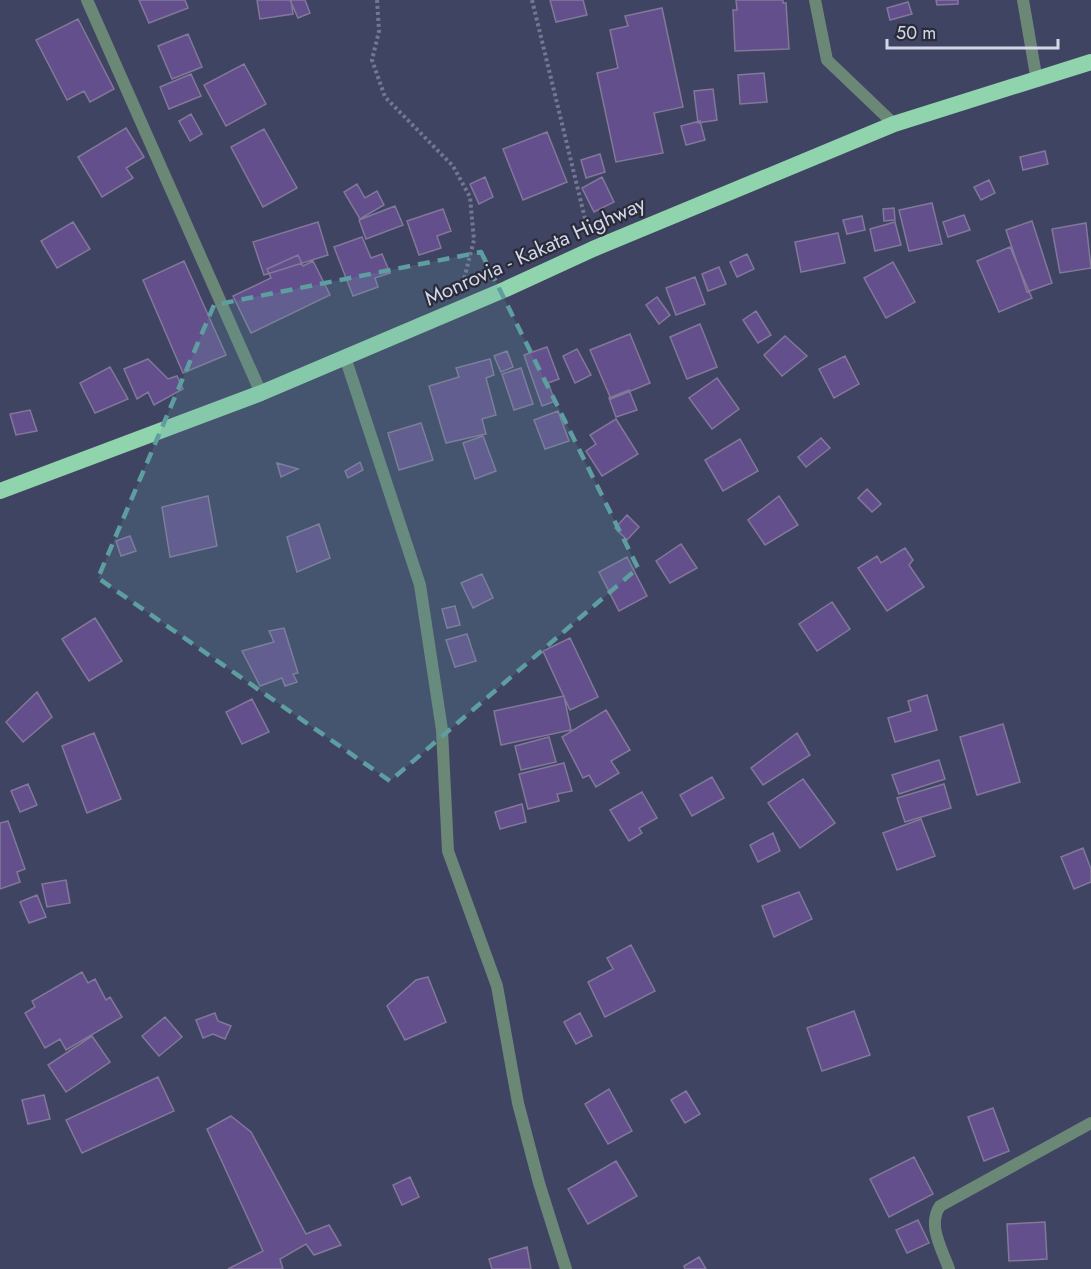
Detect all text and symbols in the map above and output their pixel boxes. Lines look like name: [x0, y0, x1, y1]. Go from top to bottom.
scale bar: [887, 12, 1058, 50]
text: 50 m: [896, 20, 936, 46]
street label: Monrovia - Kakata Highway: [420, 188, 651, 313]

